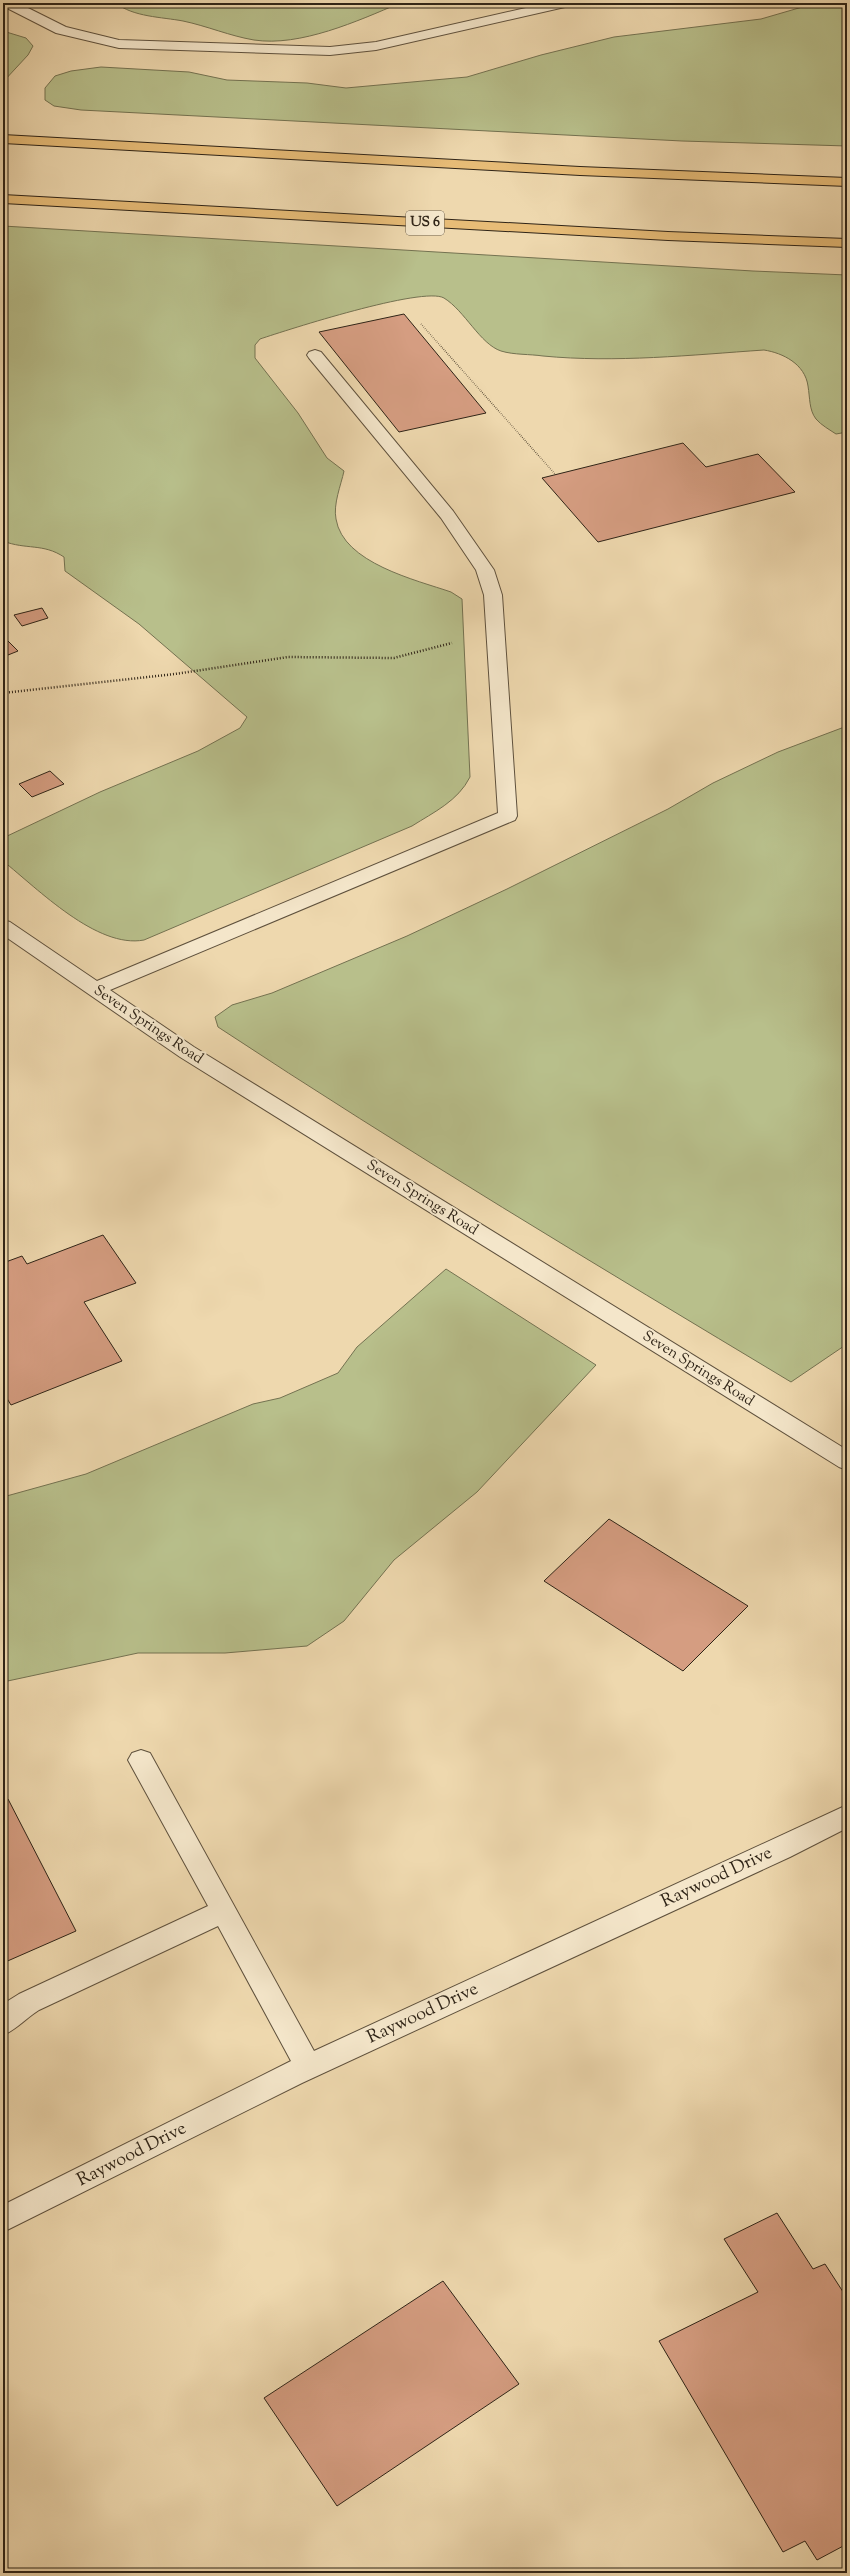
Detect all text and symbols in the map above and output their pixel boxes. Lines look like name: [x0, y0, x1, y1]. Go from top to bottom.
road number: US 6: [406, 211, 444, 235]
street label: Seven Springs Road: [89, 980, 207, 1070]
street label: Seven Springs Road: [362, 1155, 482, 1241]
street label: Seven Springs Road: [638, 1326, 758, 1412]
street label: Raywood Drive: [657, 1841, 777, 1915]
street label: Raywood Drive: [363, 1977, 483, 2051]
street label: Raywood Drive: [73, 2116, 191, 2194]

